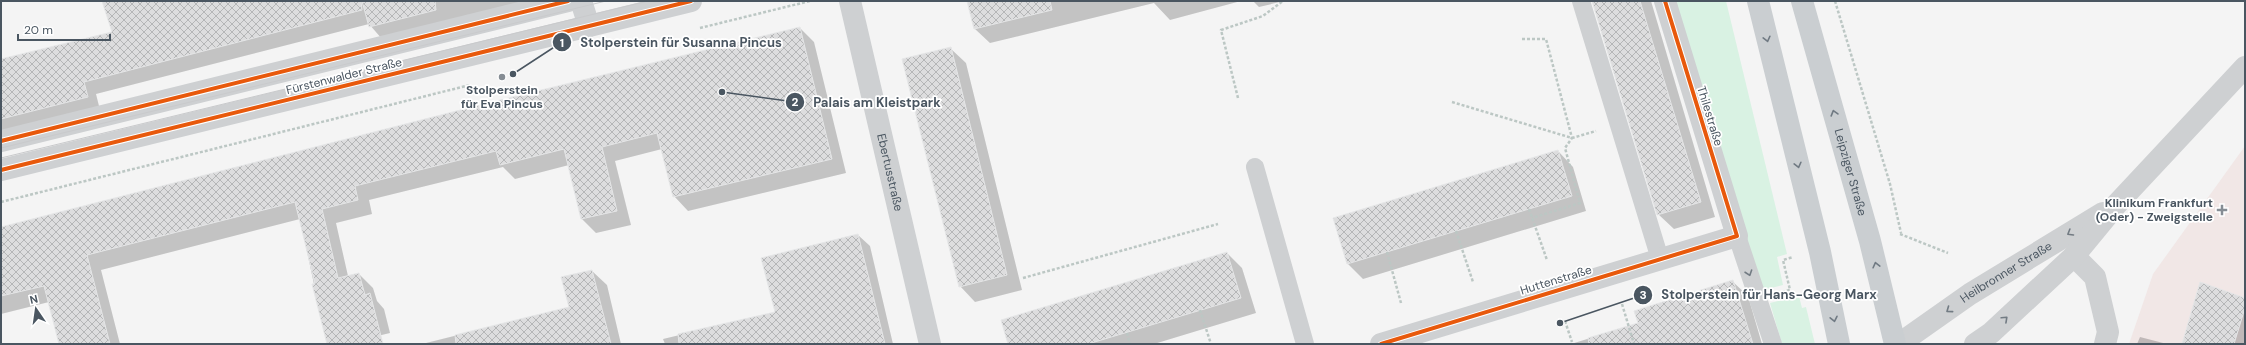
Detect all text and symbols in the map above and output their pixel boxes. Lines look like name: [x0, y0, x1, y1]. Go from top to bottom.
scale bar: [18, 16, 110, 42]
text: 20 m: [24, 22, 53, 38]
callout: Stolperstein für Susanna Pincus: [552, 30, 790, 55]
text: Stolperstein für Susanna Pincus: [580, 34, 782, 51]
text: 1: [560, 35, 564, 51]
one-way arrow: [1763, 36, 1771, 42]
street label: Fürstenwalder Straße: [284, 54, 404, 98]
marker: Stolperstein für Eva Pincus: [497, 72, 507, 82]
place label: Stolperstein für Eva Pincus: [461, 82, 543, 112]
street label: Thilestraße: [1693, 84, 1727, 148]
callout: Palais am Kleistpark: [785, 89, 948, 114]
text: 2: [792, 94, 799, 110]
text: Palais am Kleistpark: [813, 94, 941, 111]
one-way arrow: [1830, 110, 1839, 117]
street label: Leipziger Straße: [1831, 127, 1871, 218]
street label: Ebertusstraße: [873, 132, 907, 213]
one-way arrow: [1794, 162, 1802, 168]
place label: Klinikum Frankfurt (Oder) - Zweigstelle: [2096, 195, 2213, 225]
marker: Klinikum Frankfurt (Oder) - Zweigstelle: [2216, 204, 2228, 216]
one-way arrow: [2067, 228, 2074, 236]
street label: Heilbronner Straße: [1957, 238, 2055, 306]
street label: Huttenstraße: [1518, 261, 1594, 298]
one-way arrow: [1872, 262, 1881, 269]
one-way arrow: [1745, 270, 1753, 277]
callout: Stolperstein für Hans-Georg Marx: [1633, 282, 1885, 307]
text: Stolperstein für Hans-Georg Marx: [1661, 286, 1877, 303]
text: 3: [1639, 287, 1647, 303]
north arrow: [16, 289, 56, 329]
text: N: [28, 292, 39, 307]
one-way arrow: [1946, 305, 1953, 312]
one-way arrow: [1829, 316, 1837, 322]
one-way arrow: [2001, 317, 2008, 324]

